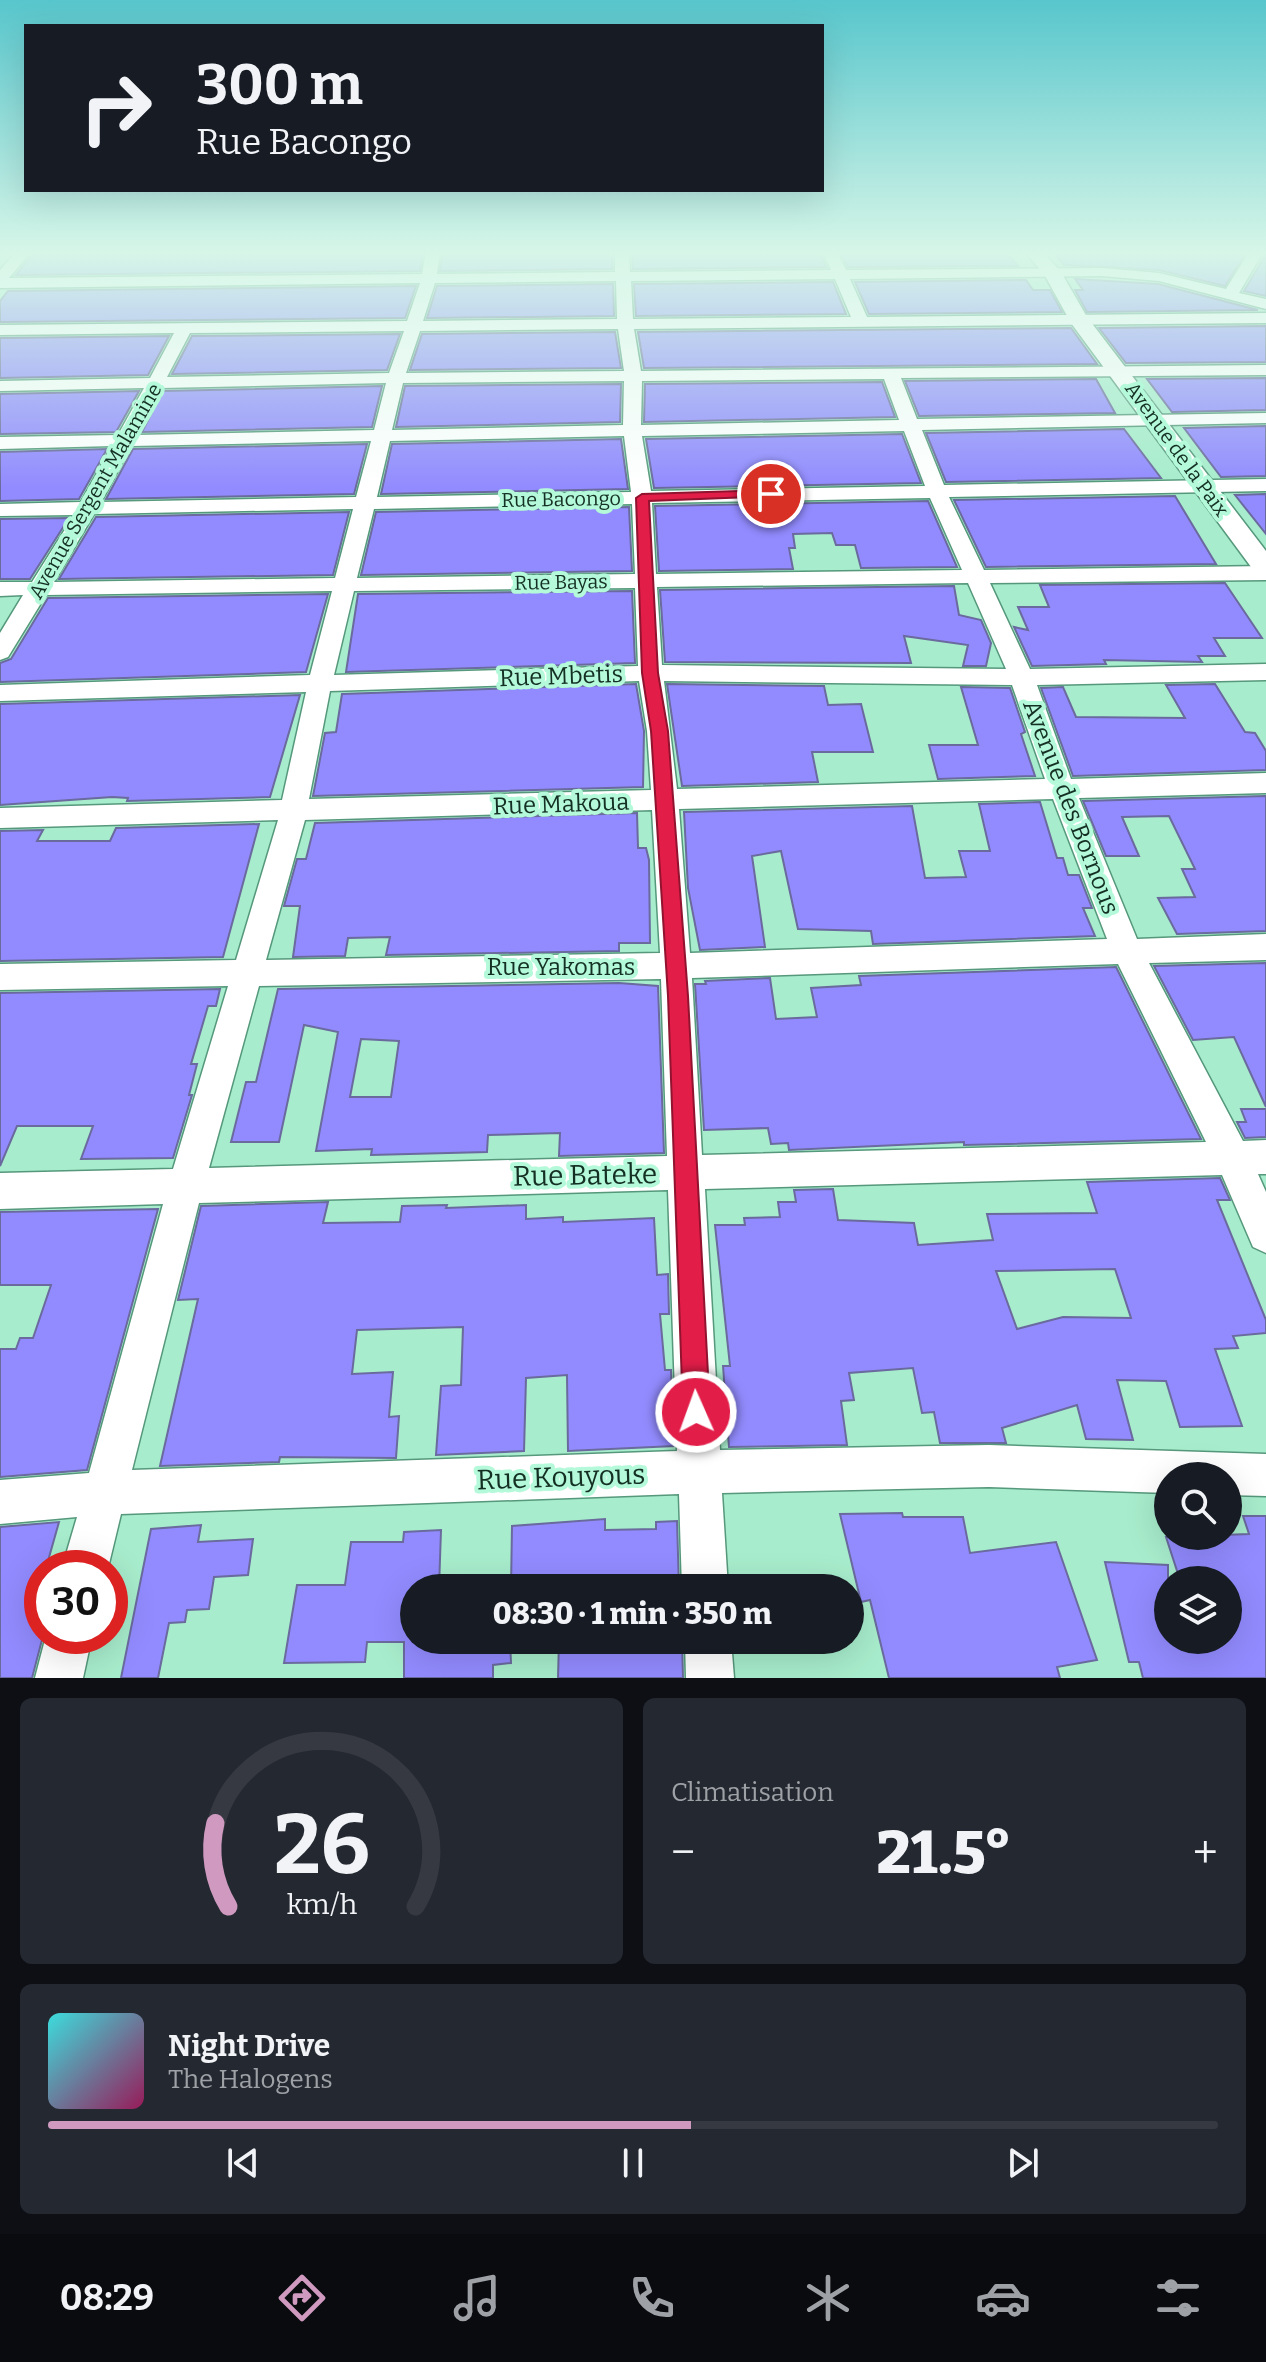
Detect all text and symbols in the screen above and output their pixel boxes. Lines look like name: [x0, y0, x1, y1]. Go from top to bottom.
text: 300 m: [196, 52, 363, 119]
icon: right: [64, 56, 168, 160]
text: Rue Bacongo: [196, 120, 412, 164]
street label: Avenue de la Paix: [1120, 377, 1234, 521]
street label: Avenue Sergent Malamine: [23, 379, 167, 603]
pin: [737, 460, 805, 528]
icon: arrive: [749, 472, 793, 516]
street label: Rue Bacongo: [501, 486, 621, 512]
street label: Rue Bayas: [514, 569, 608, 595]
street label: Rue Mbetis: [499, 660, 623, 692]
street label: Avenue des Bornous: [1017, 696, 1125, 918]
street label: Rue Makoua: [492, 788, 630, 820]
street label: Rue Yakomas: [487, 953, 635, 981]
street label: Rue Bateke: [513, 1157, 657, 1193]
position arrow: [654, 1370, 738, 1454]
street label: Rue Kouyous: [476, 1458, 646, 1496]
map controls: [1154, 1462, 1242, 1654]
button: search: [1154, 1462, 1242, 1550]
speed limit sign: 30: [24, 1550, 128, 1654]
button: layers: [1154, 1566, 1242, 1654]
text: 08:30 · 1 min · 350 m: [493, 1596, 771, 1632]
text: Climatisation: [671, 1777, 834, 1808]
text: 26: [274, 1795, 369, 1895]
text: 21.5°: [876, 1817, 1012, 1889]
text: −: [671, 1826, 695, 1879]
text: +: [1193, 1826, 1218, 1879]
text: km/h: [286, 1887, 357, 1922]
text: Night Drive: [168, 2028, 330, 2064]
text: The Halogens: [168, 2064, 333, 2095]
icon: previous: [221, 2141, 265, 2185]
icon: pause: [611, 2141, 655, 2185]
icon: next: [1001, 2141, 1045, 2185]
icon: directions: [274, 2270, 330, 2326]
icon: music: [449, 2270, 505, 2326]
icon: phone: [624, 2270, 680, 2326]
icon: climate: [800, 2270, 856, 2326]
icon: car: [975, 2270, 1031, 2326]
icon: filters: [1150, 2270, 1206, 2326]
text: 08:29: [60, 2276, 154, 2320]

